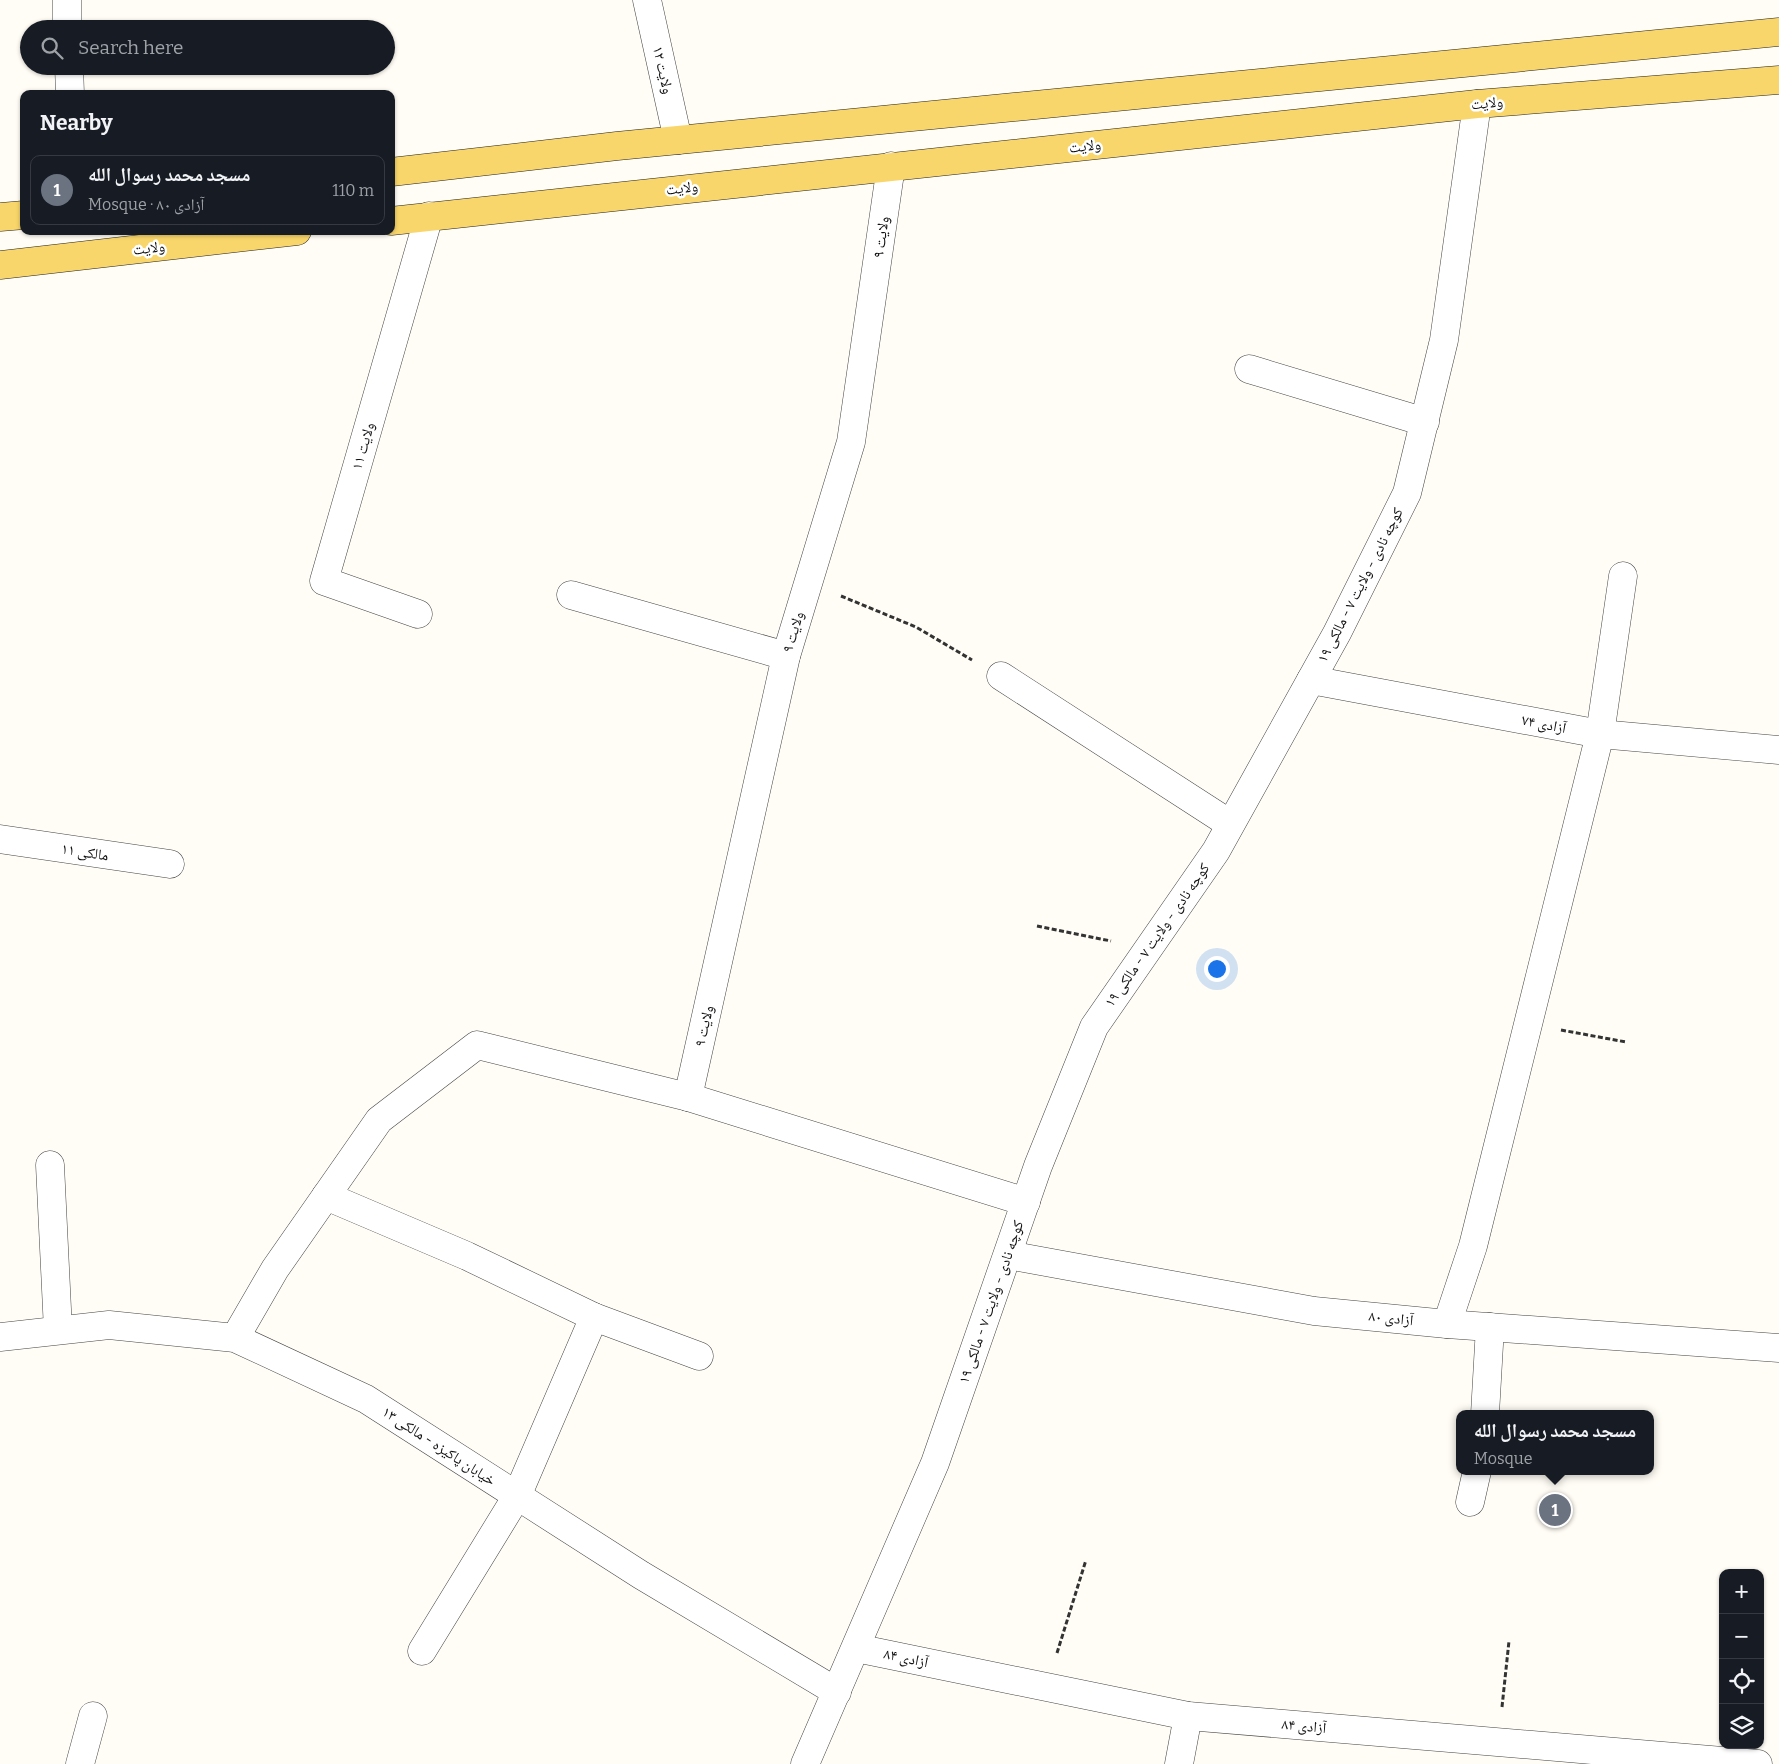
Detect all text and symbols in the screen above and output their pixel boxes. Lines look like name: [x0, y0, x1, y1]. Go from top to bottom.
search box: [20, 20, 395, 75]
icon: search: [38, 34, 66, 62]
text: Search here: [78, 36, 183, 59]
street label: ولایت ۱۲: [649, 44, 677, 96]
street label: ولایت: [1470, 93, 1504, 113]
text: Nearby: [40, 110, 113, 136]
street label: ولایت: [1068, 135, 1102, 157]
text: مسجد محمد رسوال الله: [88, 163, 251, 186]
street label: ولایت: [665, 177, 699, 199]
text: 1: [54, 181, 60, 200]
text: 110 m: [332, 181, 374, 200]
text: Mosque · آزادی ۸۰: [88, 195, 204, 214]
street label: ولایت ۹: [869, 215, 893, 259]
street label: ولایت: [132, 237, 166, 259]
street label: ولایت ۱۱: [348, 420, 378, 472]
street label: کوچه نادی - ولایت ۷ - مالکی ۱۹: [1313, 505, 1408, 666]
street label: ولایت ۹: [778, 609, 808, 655]
street label: آزادی ۷۴: [1520, 711, 1569, 738]
street label: مالکی ۱۱: [60, 839, 110, 866]
street label: کوچه نادی - ولایت ۷ - مالکی ۱۹: [1101, 860, 1214, 1011]
your location: [1204, 956, 1230, 982]
street label: ولایت ۹: [691, 1004, 717, 1048]
street label: کوچه نادی - ولایت ۷ - مالکی ۱۹: [955, 1218, 1028, 1386]
street label: آزادی ۸۰: [1368, 1307, 1415, 1330]
street label: خیابان پاکیزه - مالکی ۱۳: [378, 1403, 499, 1490]
popup: [1456, 1410, 1654, 1475]
text: مسجد محمد رسوال الله: [1474, 1419, 1636, 1442]
text: Mosque: [1474, 1449, 1533, 1468]
pin: 1: [1539, 1491, 1571, 1529]
map controls: [1719, 1569, 1764, 1749]
button: +: [1719, 1569, 1764, 1614]
button: −: [1719, 1614, 1764, 1659]
street label: آزادی ۸۴: [882, 1645, 931, 1673]
button: locate: [1719, 1659, 1764, 1704]
button: layers: [1719, 1704, 1764, 1749]
street label: آزادی ۸۴: [1281, 1715, 1328, 1738]

